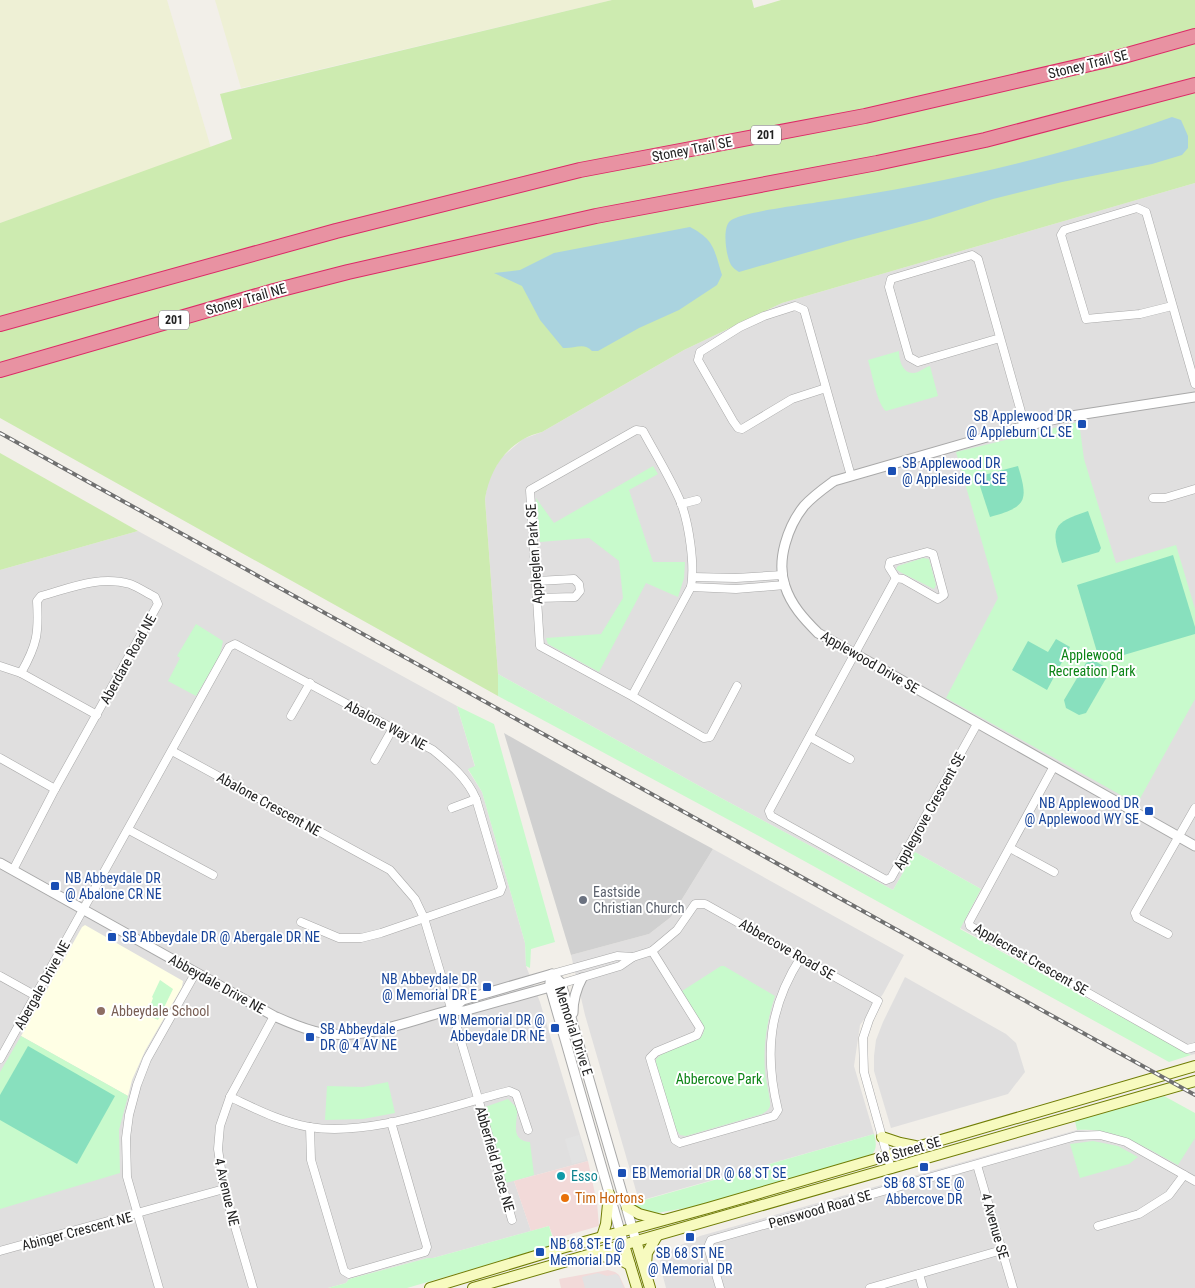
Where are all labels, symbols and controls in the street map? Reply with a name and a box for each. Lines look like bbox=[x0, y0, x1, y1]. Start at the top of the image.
street label: Stoney Trail SE bbox=[1046, 46, 1130, 82]
road number: 201 bbox=[751, 126, 781, 144]
street label: Stoney Trail SE bbox=[650, 133, 734, 165]
street label: Stoney Trail NE bbox=[204, 280, 288, 318]
road number: 201 bbox=[159, 310, 189, 330]
place label: SB Applewood DR @ Appleburn CL SE bbox=[966, 408, 1073, 440]
marker: SB Applewood DR @ Appleburn CL SE bbox=[1076, 418, 1088, 430]
place label: SB Applewood DR @ Appleside CL SE bbox=[902, 455, 1006, 487]
marker: SB Applewood DR @ Appleside CL SE bbox=[886, 465, 898, 477]
street label: Appleglen Park SE bbox=[523, 503, 545, 605]
street label: Aberdare Road NE bbox=[97, 611, 159, 707]
street label: Applewood Drive SE bbox=[818, 627, 922, 697]
park label: Applewood Recreation Park bbox=[1048, 647, 1136, 679]
street label: Abalone Way NE bbox=[342, 697, 430, 753]
street label: Applegrove Crescent SE bbox=[890, 749, 968, 872]
street label: Abalone Crescent NE bbox=[214, 769, 324, 839]
place label: NB Applewood DR @ Applewood WY SE bbox=[1025, 795, 1140, 827]
marker: NB Applewood DR @ Applewood WY SE bbox=[1143, 805, 1155, 817]
place label: NB Abbeydale DR @ Abalone CR NE bbox=[65, 870, 162, 902]
marker: NB Abbeydale DR @ Abalone CR NE bbox=[49, 880, 61, 892]
place label: Eastside Christian Church bbox=[593, 884, 684, 916]
marker: Eastside Christian Church bbox=[577, 894, 589, 906]
street label: Abbercove Road SE bbox=[737, 915, 837, 983]
street label: Applecrest Crescent SE bbox=[971, 920, 1091, 998]
place label: SB Abbeydale DR @ Abergale DR NE bbox=[122, 929, 320, 945]
marker: SB Abbeydale DR @ Abergale DR NE bbox=[106, 931, 118, 943]
street label: Abergale Drive NE bbox=[11, 938, 73, 1032]
street label: Abbeydale Drive NE bbox=[166, 951, 268, 1017]
place label: NB Abbeydale DR @ Memorial DR E bbox=[381, 971, 478, 1003]
marker: NB Abbeydale DR @ Memorial DR E bbox=[481, 981, 493, 993]
street label: Memorial Drive E bbox=[552, 984, 596, 1078]
place label: Abbeydale School bbox=[111, 1003, 210, 1019]
marker: Abbeydale School bbox=[95, 1005, 107, 1017]
place label: WB Memorial DR @ Abbeydale DR NE bbox=[439, 1012, 545, 1044]
place label: SB Abbeydale DR @ 4 AV NE bbox=[320, 1021, 397, 1053]
marker: WB Memorial DR @ Abbeydale DR NE bbox=[549, 1022, 561, 1034]
marker: SB Abbeydale DR @ 4 AV NE bbox=[304, 1031, 316, 1043]
park label: Abbercove Park bbox=[676, 1071, 763, 1087]
street label: Abberfield Place NE bbox=[472, 1104, 518, 1214]
street label: 68 Street SE bbox=[873, 1133, 943, 1167]
street label: 4 Avenue NE bbox=[211, 1156, 243, 1228]
marker: SB 68 ST SE @ Abbercove DR bbox=[918, 1161, 930, 1173]
place label: EB Memorial DR @ 68 ST SE bbox=[632, 1165, 787, 1181]
marker: EB Memorial DR @ 68 ST SE bbox=[616, 1167, 628, 1179]
place label: Esso bbox=[571, 1168, 598, 1184]
marker: Esso bbox=[555, 1170, 567, 1182]
place label: SB 68 ST SE @ Abbercove DR bbox=[884, 1175, 965, 1207]
street label: Penswood Road SE bbox=[767, 1187, 873, 1231]
place label: Tim Hortons bbox=[575, 1190, 644, 1206]
street label: 4 Avenue SE bbox=[978, 1191, 1012, 1261]
marker: Tim Hortons bbox=[559, 1192, 571, 1204]
street label: Abinger Crescent NE bbox=[20, 1209, 134, 1253]
marker: SB 68 ST NE @ Memorial DR bbox=[684, 1231, 696, 1243]
place label: NB 68 ST E @ Memorial DR bbox=[550, 1236, 625, 1268]
place label: SB 68 ST NE @ Memorial DR bbox=[648, 1245, 733, 1277]
marker: NB 68 ST E @ Memorial DR bbox=[534, 1246, 546, 1258]

